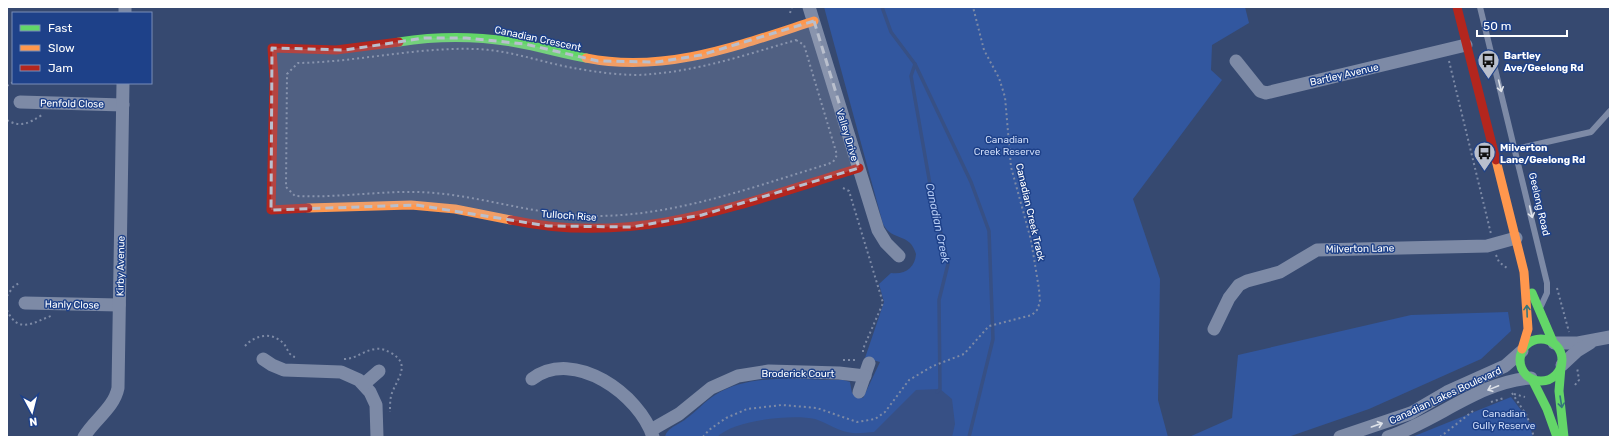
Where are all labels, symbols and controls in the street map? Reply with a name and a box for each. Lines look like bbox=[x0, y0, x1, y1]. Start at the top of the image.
legend bbox=[12, 12, 152, 84]
scale bar bbox=[1477, 12, 1567, 38]
text: 50 m bbox=[1483, 19, 1511, 33]
text: Fast bbox=[48, 21, 72, 35]
street label: Canadian Crescent bbox=[493, 24, 582, 54]
text: Slow bbox=[48, 41, 75, 55]
bus stop icon: Bartley Ave/Geelong Rd bbox=[1476, 48, 1502, 81]
place label: Bartley Ave/Geelong Rd bbox=[1504, 50, 1584, 74]
text: Jam bbox=[48, 61, 73, 75]
street label: Bartley Avenue bbox=[1309, 61, 1380, 89]
one-way arrow bbox=[1497, 79, 1504, 92]
street label: Penfold Close bbox=[40, 97, 104, 111]
street label: Valley Drive bbox=[833, 108, 861, 163]
park label: Canadian Creek Reserve bbox=[974, 134, 1041, 158]
bus stop icon: Milverton Lane/Geelong Rd bbox=[1471, 140, 1497, 173]
place label: Milverton Lane/Geelong Rd bbox=[1500, 142, 1585, 166]
street label: Canadian Creek Track bbox=[1013, 162, 1047, 263]
street label: Geelong Road bbox=[1526, 172, 1552, 237]
water label: Canadian Creek bbox=[923, 182, 952, 265]
one-way arrow bbox=[1527, 205, 1535, 218]
street label: Tulloch Rise bbox=[541, 208, 597, 224]
street label: Kirby Avenue bbox=[114, 235, 128, 296]
street label: Milverton Lane bbox=[1326, 242, 1395, 256]
street label: Hanly Close bbox=[45, 299, 100, 311]
one-way arrow bbox=[1524, 305, 1531, 318]
street label: Canadian Lakes Boulevard bbox=[1388, 365, 1503, 427]
street label: Broderick Court bbox=[761, 368, 835, 380]
one-way arrow bbox=[1488, 384, 1500, 392]
north arrow bbox=[12, 392, 52, 432]
one-way arrow bbox=[1557, 395, 1565, 408]
park label: Canadian Gully Reserve bbox=[1473, 408, 1536, 432]
text: N bbox=[28, 414, 38, 428]
one-way arrow bbox=[1370, 421, 1383, 428]

